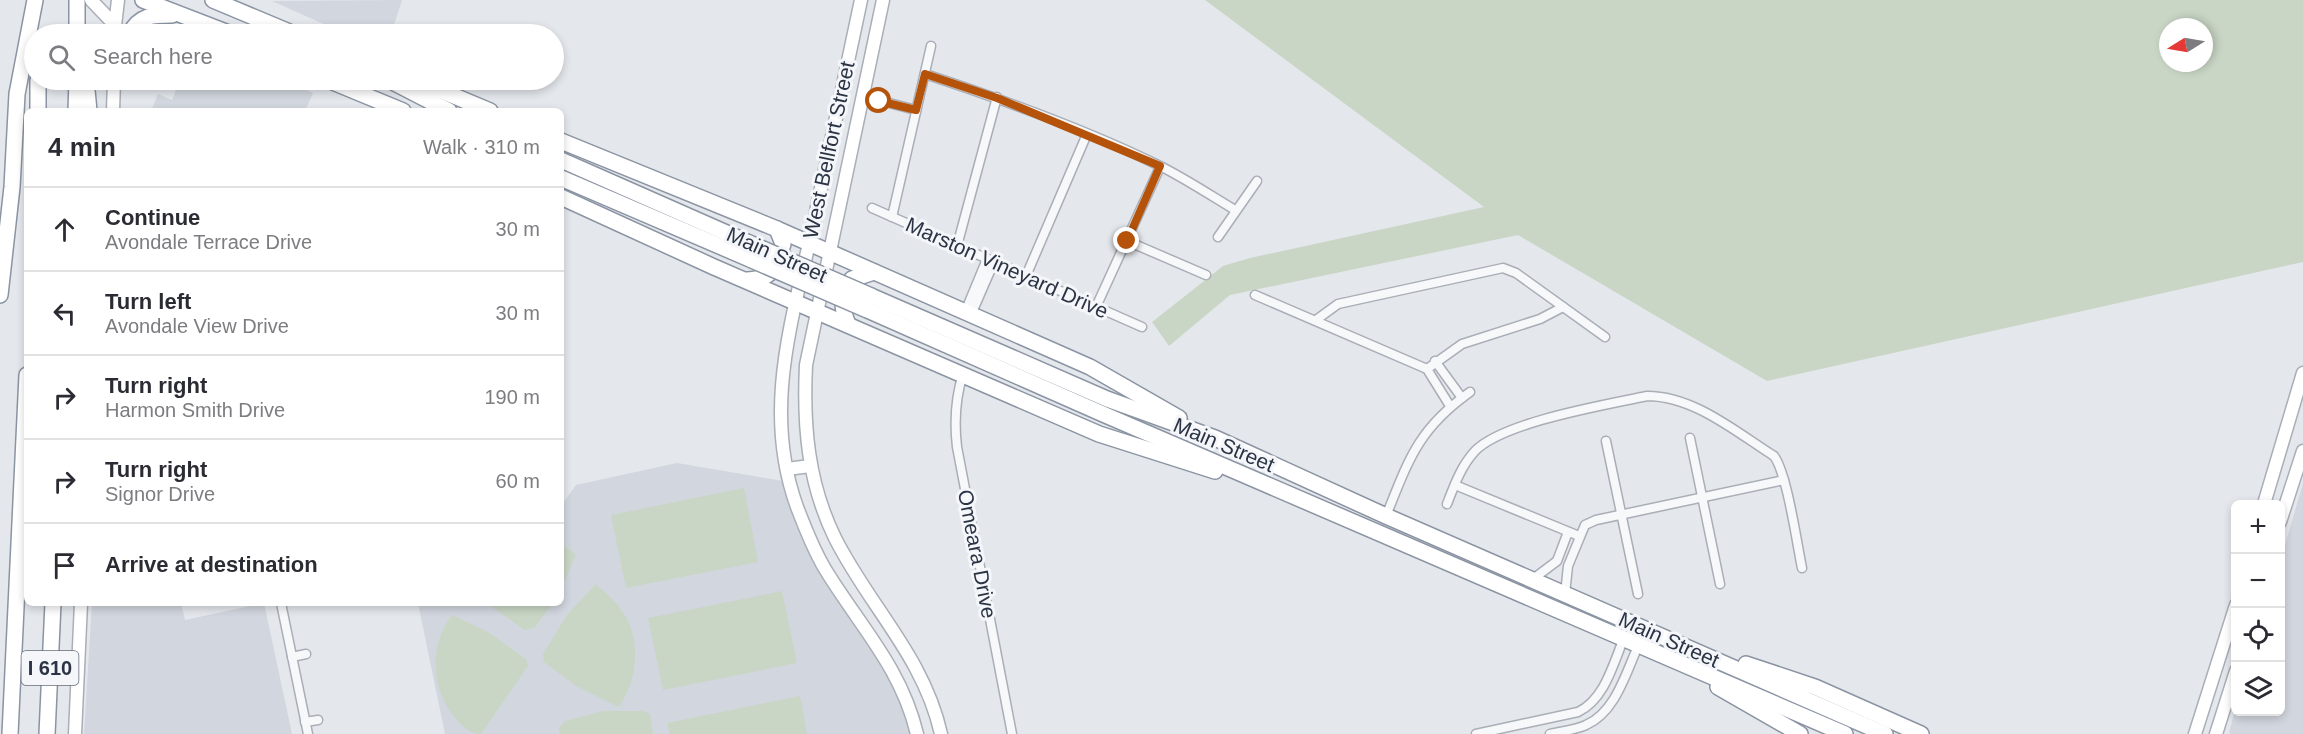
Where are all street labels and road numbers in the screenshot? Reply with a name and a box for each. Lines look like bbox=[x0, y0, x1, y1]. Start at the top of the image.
street label: West Bellfort Street bbox=[798, 59, 859, 241]
street label: Marston Vineyard Drive bbox=[902, 212, 1112, 323]
street label: Main Street bbox=[723, 222, 831, 287]
street label: Main Street bbox=[1170, 413, 1278, 476]
street label: Omeara Drive bbox=[954, 488, 1001, 620]
street label: Main Street bbox=[1615, 607, 1723, 672]
road number: I 610 bbox=[22, 651, 78, 685]

